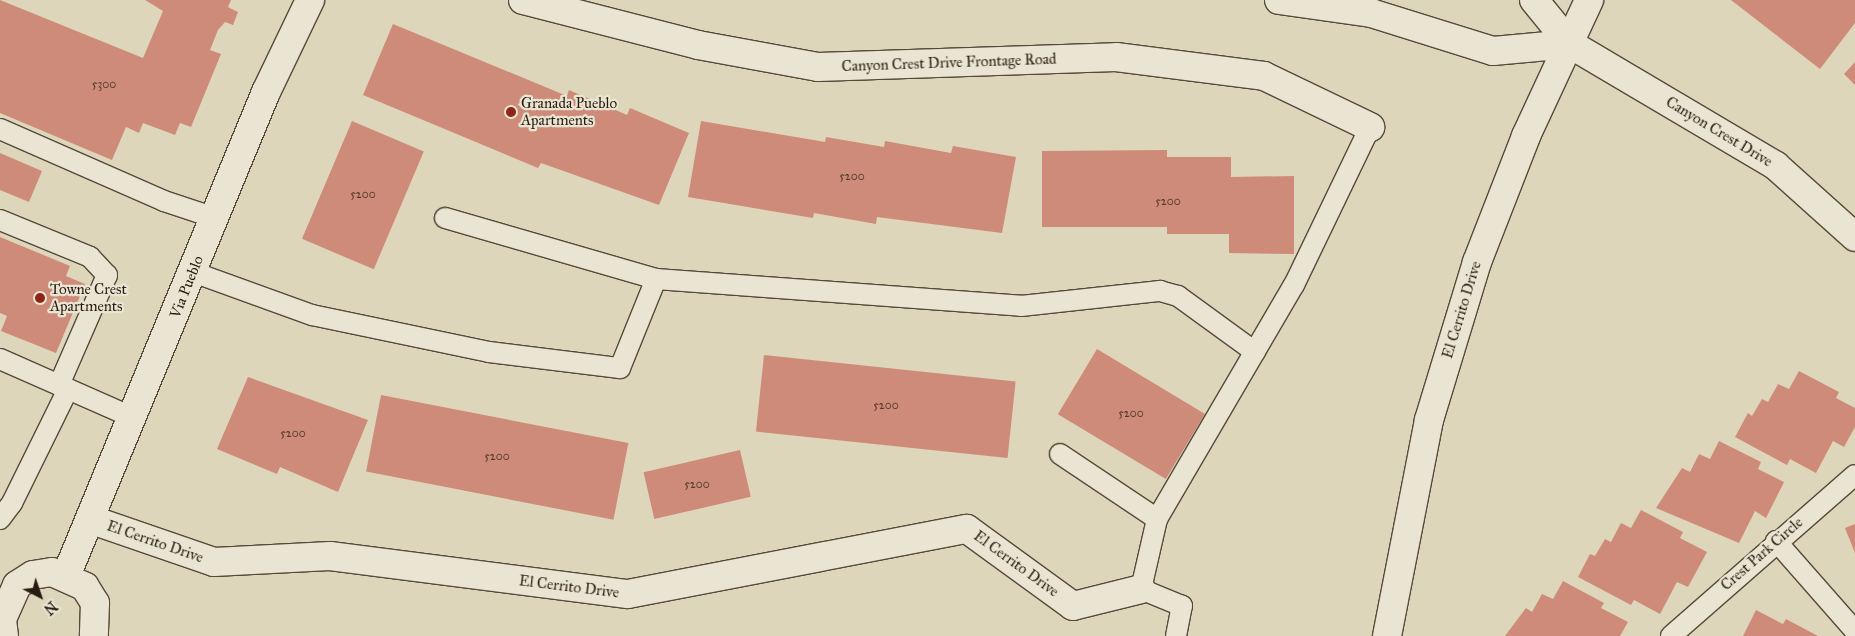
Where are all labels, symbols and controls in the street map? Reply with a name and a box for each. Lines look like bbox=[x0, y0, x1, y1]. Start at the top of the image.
street label: Canyon Crest Drive Frontage Road bbox=[841, 50, 1057, 76]
house number: 5300 bbox=[92, 78, 116, 92]
street label: Canyon Crest Drive bbox=[1662, 93, 1776, 171]
place label: Granada Pueblo Apartments bbox=[521, 94, 617, 129]
marker: Granada Pueblo Apartments bbox=[505, 106, 517, 118]
house number: 5200 bbox=[839, 170, 865, 184]
house number: 5200 bbox=[350, 188, 376, 202]
house number: 5200 bbox=[1155, 195, 1181, 209]
street label: Via Pueblo bbox=[166, 253, 208, 321]
street label: El Cerrito Drive bbox=[1439, 259, 1485, 361]
place label: Towne Crest Apartments bbox=[50, 280, 127, 315]
marker: Towne Crest Apartments bbox=[34, 292, 46, 304]
house number: 5200 bbox=[873, 399, 899, 413]
house number: 5200 bbox=[1118, 407, 1144, 421]
house number: 5200 bbox=[280, 427, 306, 441]
house number: 5200 bbox=[484, 450, 510, 464]
house number: 5200 bbox=[684, 478, 710, 492]
street label: Crest Park Circle bbox=[1717, 513, 1807, 595]
street label: El Cerrito Drive bbox=[104, 517, 206, 567]
street label: El Cerrito Drive bbox=[970, 527, 1062, 601]
north arrow bbox=[15, 571, 65, 621]
street label: El Cerrito Drive bbox=[518, 572, 620, 602]
text: N bbox=[40, 597, 60, 618]

